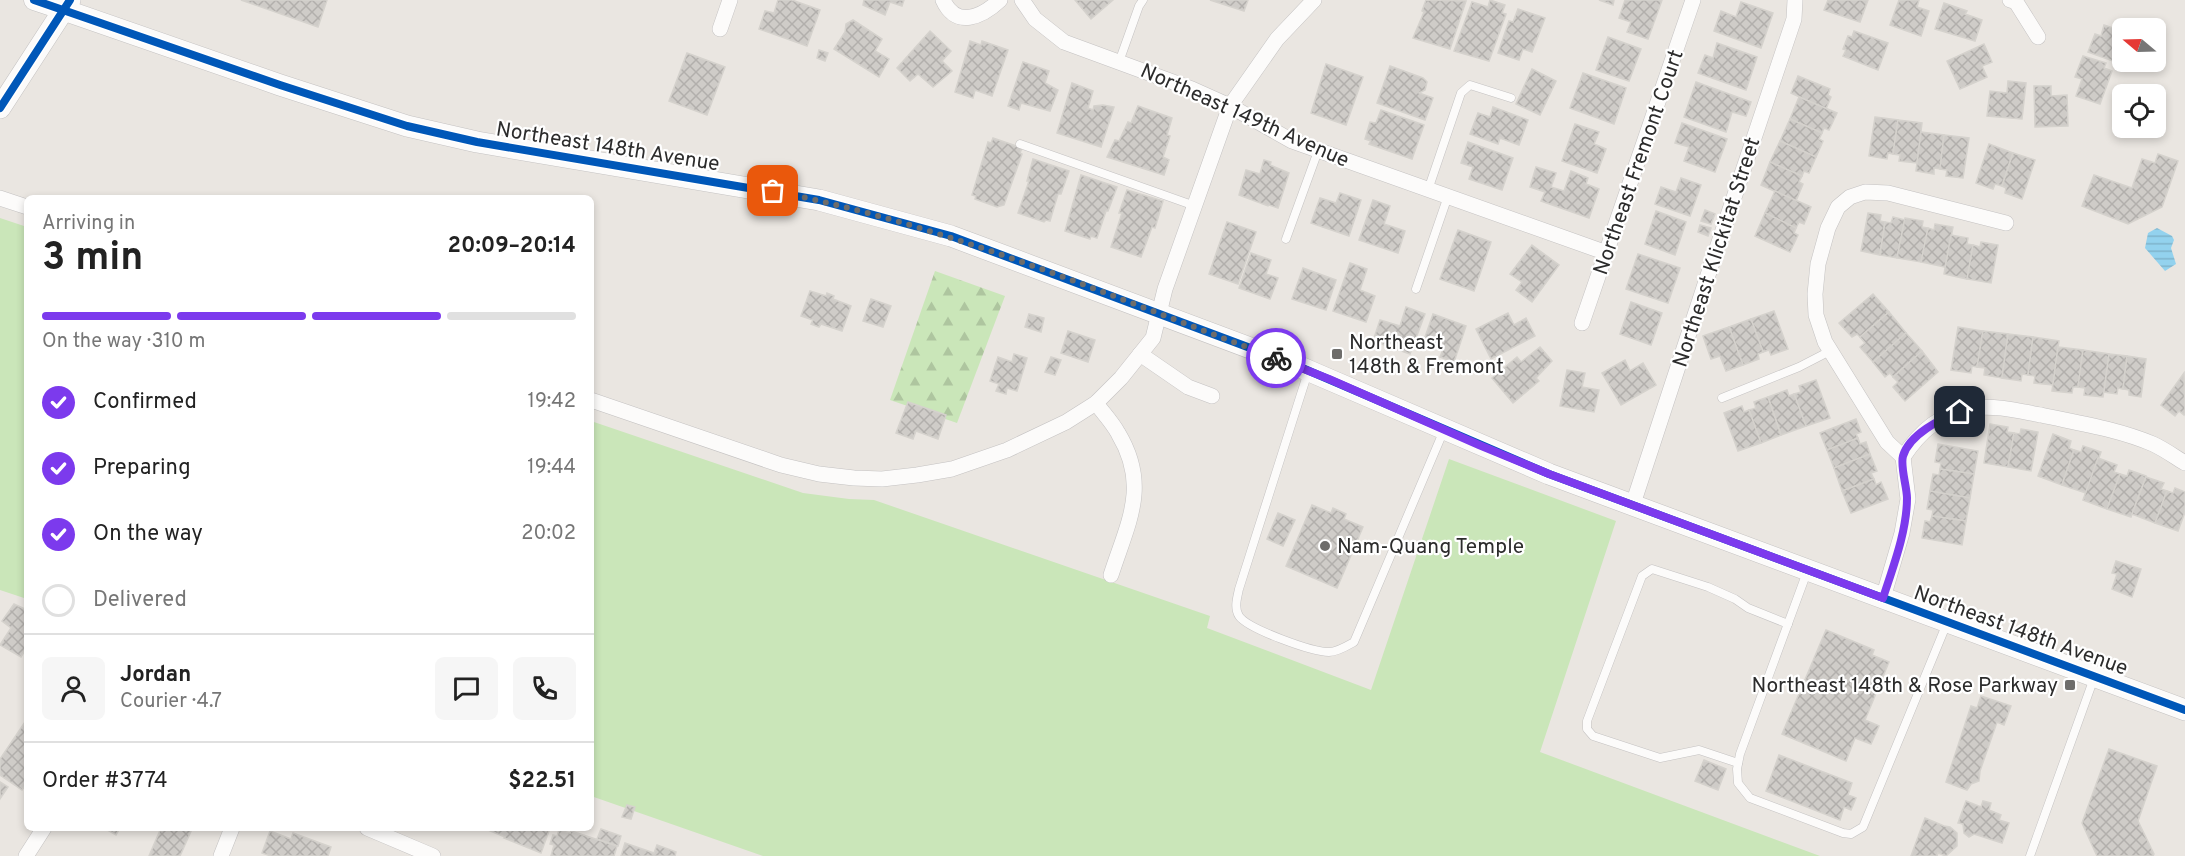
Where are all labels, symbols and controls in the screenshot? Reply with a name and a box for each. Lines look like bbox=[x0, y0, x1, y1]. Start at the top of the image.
north arrow bbox=[2112, 18, 2166, 72]
map controls bbox=[2112, 18, 2166, 138]
street label: Northeast Fremont Court bbox=[1588, 46, 1691, 279]
street label: Northeast 149th Avenue bbox=[1136, 58, 1353, 175]
button: locate bbox=[2112, 84, 2166, 138]
street label: Northeast 148th Avenue bbox=[494, 116, 721, 178]
street label: Northeast Klickitat Street bbox=[1667, 134, 1767, 371]
pin bbox=[747, 165, 798, 216]
icon: bag bbox=[756, 174, 789, 207]
text: Arriving in bbox=[42, 211, 135, 237]
text: 20:09–20:14 bbox=[448, 233, 576, 260]
text: 3 min bbox=[42, 235, 143, 284]
courier bbox=[1246, 328, 1306, 388]
text: On the way · 310 m bbox=[42, 329, 205, 355]
place label: Northeast 148th & Fremont bbox=[1349, 330, 1504, 381]
icon: bike bbox=[1260, 342, 1293, 375]
marker: Northeast 148th & Fremont bbox=[1330, 347, 1344, 361]
icon: check bbox=[42, 386, 75, 419]
pin bbox=[1934, 386, 1985, 437]
text: Confirmed bbox=[93, 389, 197, 416]
text: 19:42 bbox=[527, 389, 576, 415]
icon: home bbox=[1943, 395, 1976, 428]
icon: check bbox=[42, 452, 75, 485]
text: Preparing bbox=[93, 455, 191, 482]
text: 19:44 bbox=[527, 455, 576, 481]
icon: check bbox=[42, 518, 75, 551]
text: On the way bbox=[93, 521, 203, 548]
text: 20:02 bbox=[521, 521, 576, 547]
place label: Nam-Quang Temple bbox=[1337, 534, 1524, 561]
marker: Nam-Quang Temple bbox=[1318, 539, 1332, 553]
street label: Northeast 148th Avenue bbox=[1910, 580, 2131, 683]
text: Delivered bbox=[93, 587, 187, 614]
button: person bbox=[42, 657, 105, 720]
button: chat bbox=[435, 657, 498, 720]
button: phone bbox=[513, 657, 576, 720]
text: Jordan bbox=[120, 662, 191, 689]
place label: Northeast 148th & Rose Parkway bbox=[1751, 673, 2058, 700]
marker: Northeast 148th & Rose Parkway bbox=[2063, 678, 2077, 692]
text: Courier · 4.7 bbox=[120, 689, 222, 715]
text: Order #3774 bbox=[42, 768, 168, 795]
text: $22.51 bbox=[508, 768, 576, 795]

